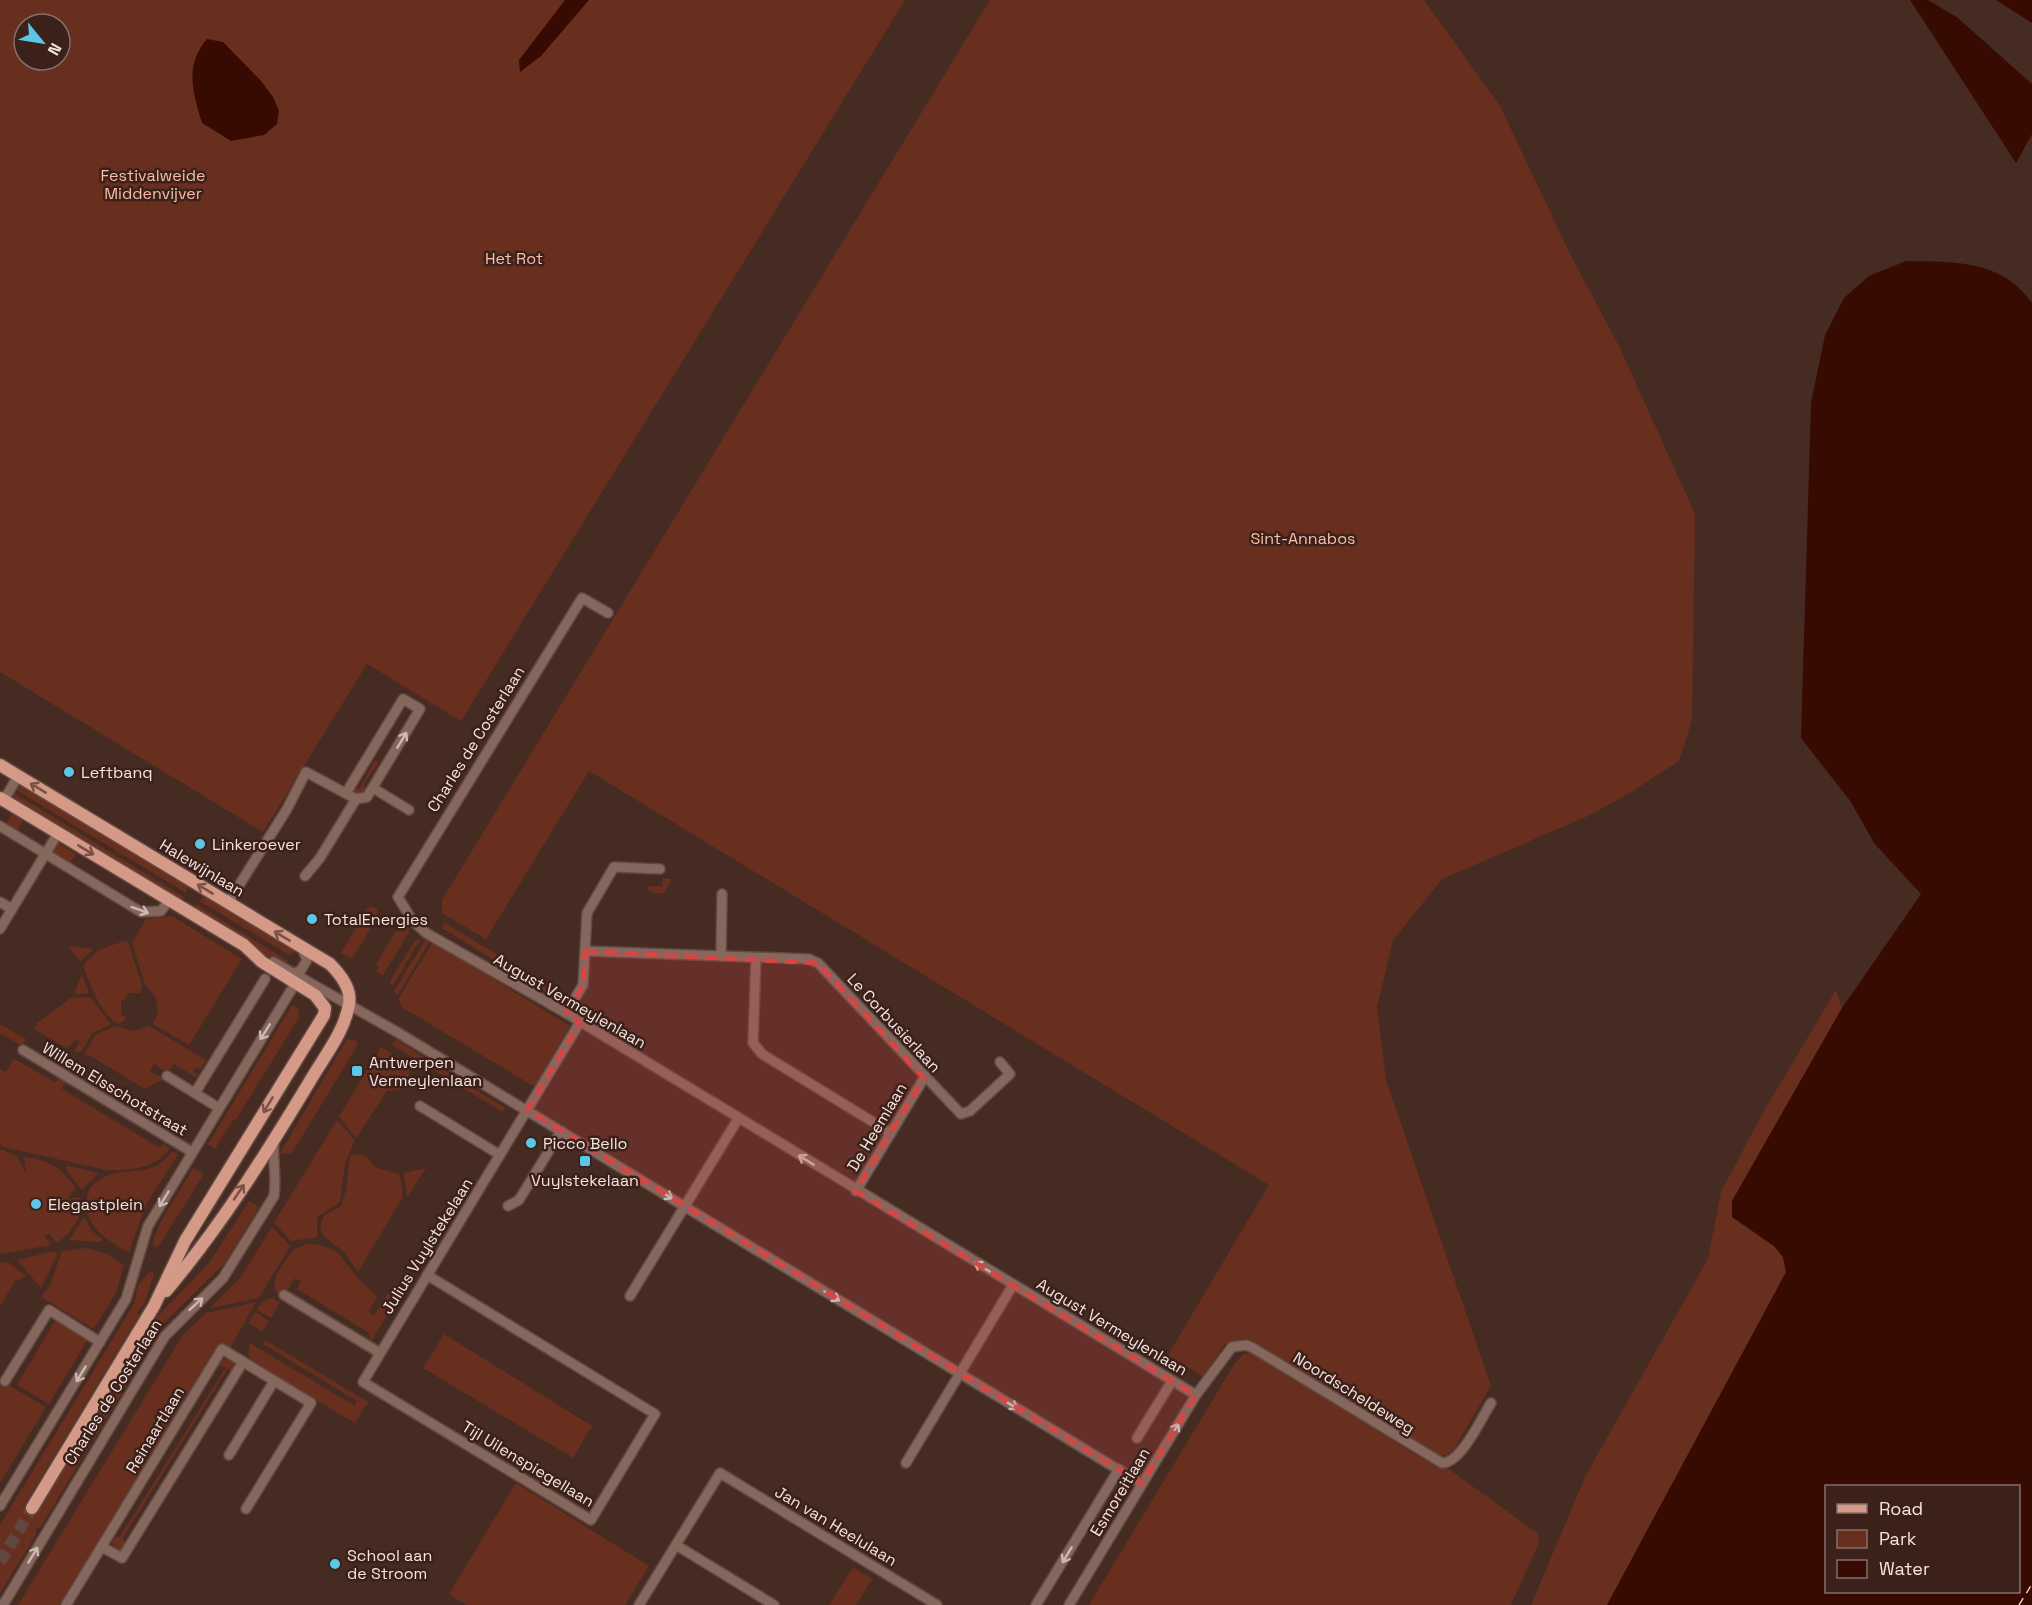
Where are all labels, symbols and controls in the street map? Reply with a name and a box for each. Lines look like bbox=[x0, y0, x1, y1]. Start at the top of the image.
north arrow bbox=[12, 12, 72, 72]
text: N bbox=[43, 39, 66, 59]
park label: Festivalweide Middenvijver bbox=[101, 165, 205, 204]
park label: Het Rot bbox=[485, 248, 543, 269]
park label: Sint-Annabos bbox=[1250, 528, 1356, 549]
street label: Charles de Costerlaan bbox=[423, 662, 529, 816]
one-way arrow bbox=[396, 732, 408, 749]
place label: Leftbanq bbox=[81, 762, 153, 783]
marker: Leftbanq bbox=[62, 765, 76, 779]
one-way arrow bbox=[30, 782, 47, 794]
street label: Halewijnlaan bbox=[156, 834, 248, 902]
place label: Linkeroever bbox=[212, 834, 301, 855]
marker: Linkeroever bbox=[193, 837, 207, 851]
one-way arrow bbox=[77, 844, 94, 856]
one-way arrow bbox=[197, 883, 214, 895]
one-way arrow bbox=[130, 905, 148, 916]
place label: TotalEnergies bbox=[324, 909, 428, 930]
marker: TotalEnergies bbox=[305, 912, 319, 926]
one-way arrow bbox=[274, 930, 291, 942]
street label: August Vermeylenlaan bbox=[490, 949, 650, 1053]
street label: Le Corbusierlaan bbox=[842, 969, 946, 1077]
one-way arrow bbox=[259, 1023, 271, 1040]
street label: Willem Elsschotstraat bbox=[39, 1037, 191, 1141]
place label: Antwerpen Vermeylenlaan bbox=[369, 1052, 482, 1091]
marker: Antwerpen Vermeylenlaan bbox=[350, 1064, 364, 1078]
street label: De Heemlaan bbox=[842, 1079, 912, 1175]
one-way arrow bbox=[262, 1096, 274, 1113]
place label: Picco Bello bbox=[543, 1133, 627, 1154]
marker: Picco Bello bbox=[524, 1136, 538, 1150]
marker: Vuylstekelaan bbox=[578, 1154, 592, 1168]
one-way arrow bbox=[798, 1154, 815, 1166]
place label: Vuylstekelaan bbox=[531, 1170, 639, 1191]
street label: Julius Vuylstekelaan bbox=[377, 1174, 477, 1318]
one-way arrow bbox=[233, 1184, 246, 1201]
one-way arrow bbox=[656, 1189, 673, 1201]
one-way arrow bbox=[158, 1190, 170, 1207]
place label: Elegastplein bbox=[48, 1194, 143, 1215]
marker: Elegastplein bbox=[29, 1197, 43, 1211]
one-way arrow bbox=[974, 1260, 991, 1272]
street label: August Vermeylenlaan bbox=[1033, 1274, 1191, 1380]
one-way arrow bbox=[823, 1290, 840, 1302]
one-way arrow bbox=[188, 1297, 203, 1311]
street label: Charles de Costerlaan bbox=[60, 1315, 166, 1469]
street label: Noordscheldeweg bbox=[1289, 1347, 1419, 1439]
one-way arrow bbox=[74, 1365, 86, 1382]
street label: Reinaartlaan bbox=[121, 1383, 189, 1477]
one-way arrow bbox=[1001, 1398, 1018, 1410]
street label: Tijl Uilenspiegellaan bbox=[458, 1416, 598, 1512]
one-way arrow bbox=[1168, 1423, 1180, 1440]
street label: Esmoreitlaan bbox=[1085, 1444, 1155, 1540]
street label: Jan van Heelulaan bbox=[771, 1481, 901, 1571]
legend bbox=[1825, 1485, 2020, 1593]
text: Road bbox=[1879, 1497, 1923, 1520]
text: Park bbox=[1879, 1527, 1917, 1550]
place label: School aan de Stroom bbox=[347, 1545, 432, 1584]
one-way arrow bbox=[1060, 1546, 1072, 1563]
one-way arrow bbox=[28, 1547, 40, 1564]
marker: School aan de Stroom bbox=[328, 1557, 342, 1571]
text: Water bbox=[1879, 1557, 1930, 1580]

